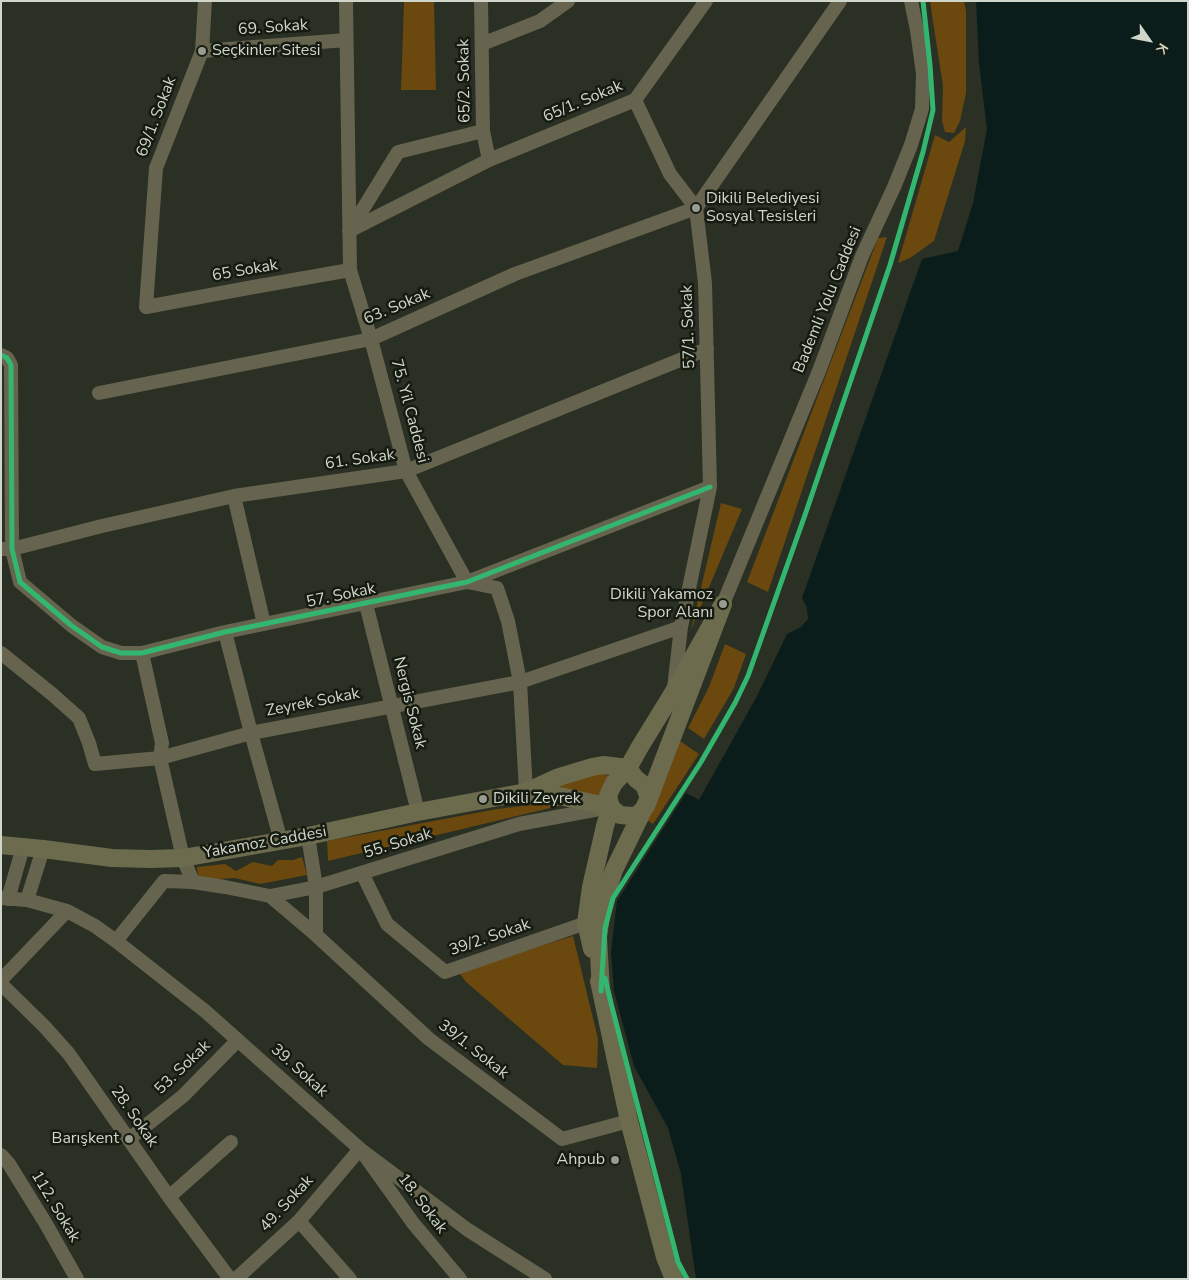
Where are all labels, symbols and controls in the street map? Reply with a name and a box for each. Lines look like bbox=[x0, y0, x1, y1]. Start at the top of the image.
north arrow bbox=[1124, 15, 1174, 65]
street label: 69. Sokak bbox=[237, 16, 309, 40]
street label: 65/2. Sokak bbox=[455, 39, 475, 123]
text: K bbox=[1152, 39, 1173, 58]
place label: Seçkinler Sitesi bbox=[212, 41, 321, 61]
marker: Seçkinler Sitesi bbox=[196, 45, 208, 57]
street label: 69/1. Sokak bbox=[133, 74, 181, 160]
street label: 65/1. Sokak bbox=[540, 77, 626, 127]
place label: Dikili Belediyesi Sosyal Tesisleri bbox=[706, 189, 819, 227]
marker: Dikili Belediyesi Sosyal Tesisleri bbox=[690, 202, 702, 214]
street label: Bademli Yolu Caddesi bbox=[790, 224, 866, 376]
street label: 65 Sokak bbox=[211, 256, 279, 286]
street label: 63. Sokak bbox=[361, 284, 433, 330]
street label: 57/1. Sokak bbox=[678, 285, 700, 369]
street label: 75. Yil Caddesi bbox=[386, 357, 432, 465]
street label: 61. Sokak bbox=[324, 446, 396, 474]
street label: 57. Sokak bbox=[305, 579, 377, 613]
place label: Dikili Yakamoz Spor Alanı bbox=[610, 585, 713, 623]
marker: Dikili Yakamoz Spor Alanı bbox=[717, 598, 729, 610]
street label: Nergis Sokak bbox=[388, 655, 430, 751]
street label: Zeyrek Sokak bbox=[264, 684, 362, 722]
place label: Dikili Zeyrek bbox=[493, 789, 581, 809]
marker: Dikili Zeyrek bbox=[477, 793, 489, 805]
street label: Yakamoz Caddesi bbox=[202, 823, 328, 863]
street label: 55. Sokak bbox=[362, 825, 434, 863]
street label: 39/2. Sokak bbox=[447, 915, 533, 961]
street label: 39/1. Sokak bbox=[434, 1017, 512, 1083]
street label: 53. Sokak bbox=[151, 1037, 215, 1099]
street label: 39. Sokak bbox=[267, 1040, 331, 1102]
street label: 28. Sokak bbox=[106, 1083, 162, 1151]
place label: Barışkent bbox=[52, 1129, 119, 1149]
marker: Barışkent bbox=[123, 1133, 135, 1145]
place label: Ahpub bbox=[557, 1150, 605, 1170]
marker: Ahpub bbox=[609, 1154, 621, 1166]
street label: 112. Sokak bbox=[26, 1168, 84, 1246]
street label: 18. Sokak bbox=[393, 1170, 451, 1238]
street label: 49. Sokak bbox=[256, 1172, 318, 1236]

